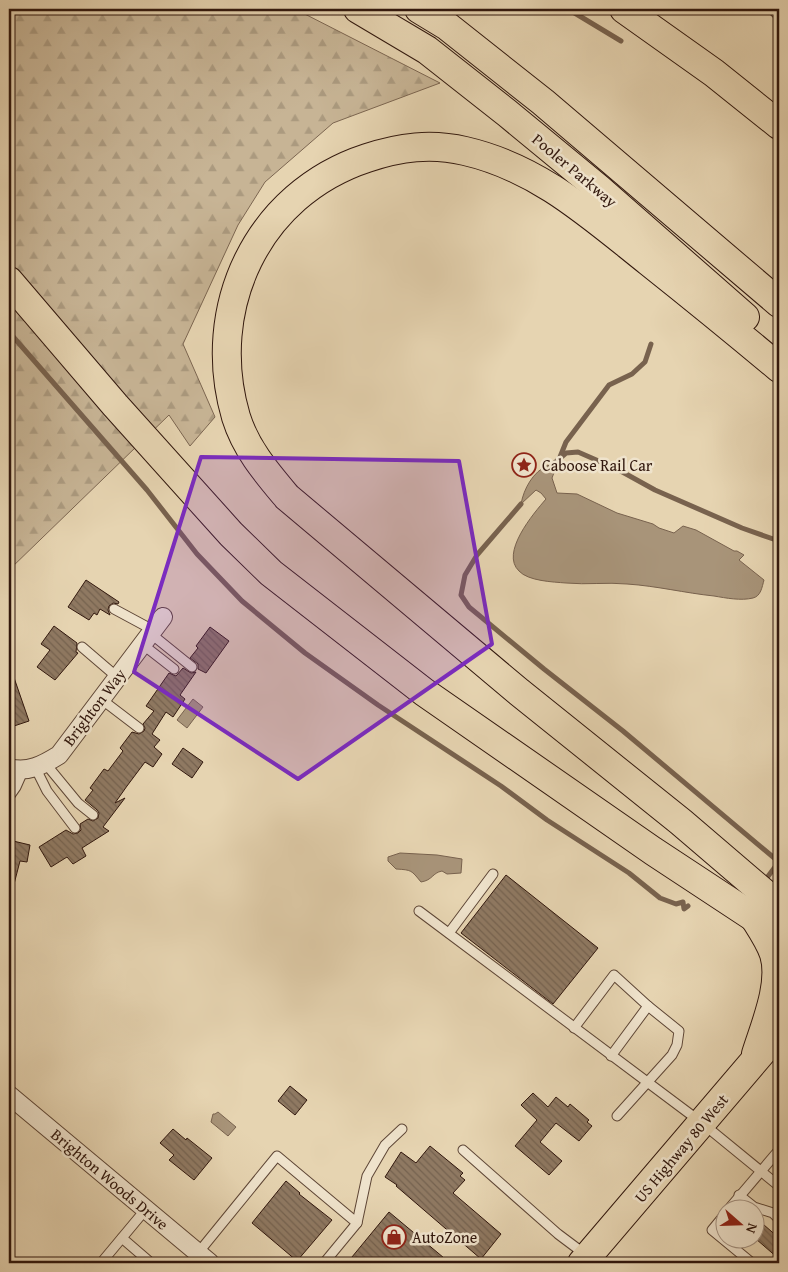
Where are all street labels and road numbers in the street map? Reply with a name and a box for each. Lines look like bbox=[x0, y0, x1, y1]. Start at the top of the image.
street label: Pooler Parkway bbox=[527, 127, 623, 213]
street label: Brighton Way bbox=[57, 663, 131, 751]
street label: US Highway 80 West bbox=[628, 1088, 734, 1208]
street label: Brighton Woods Drive bbox=[46, 1123, 174, 1235]

